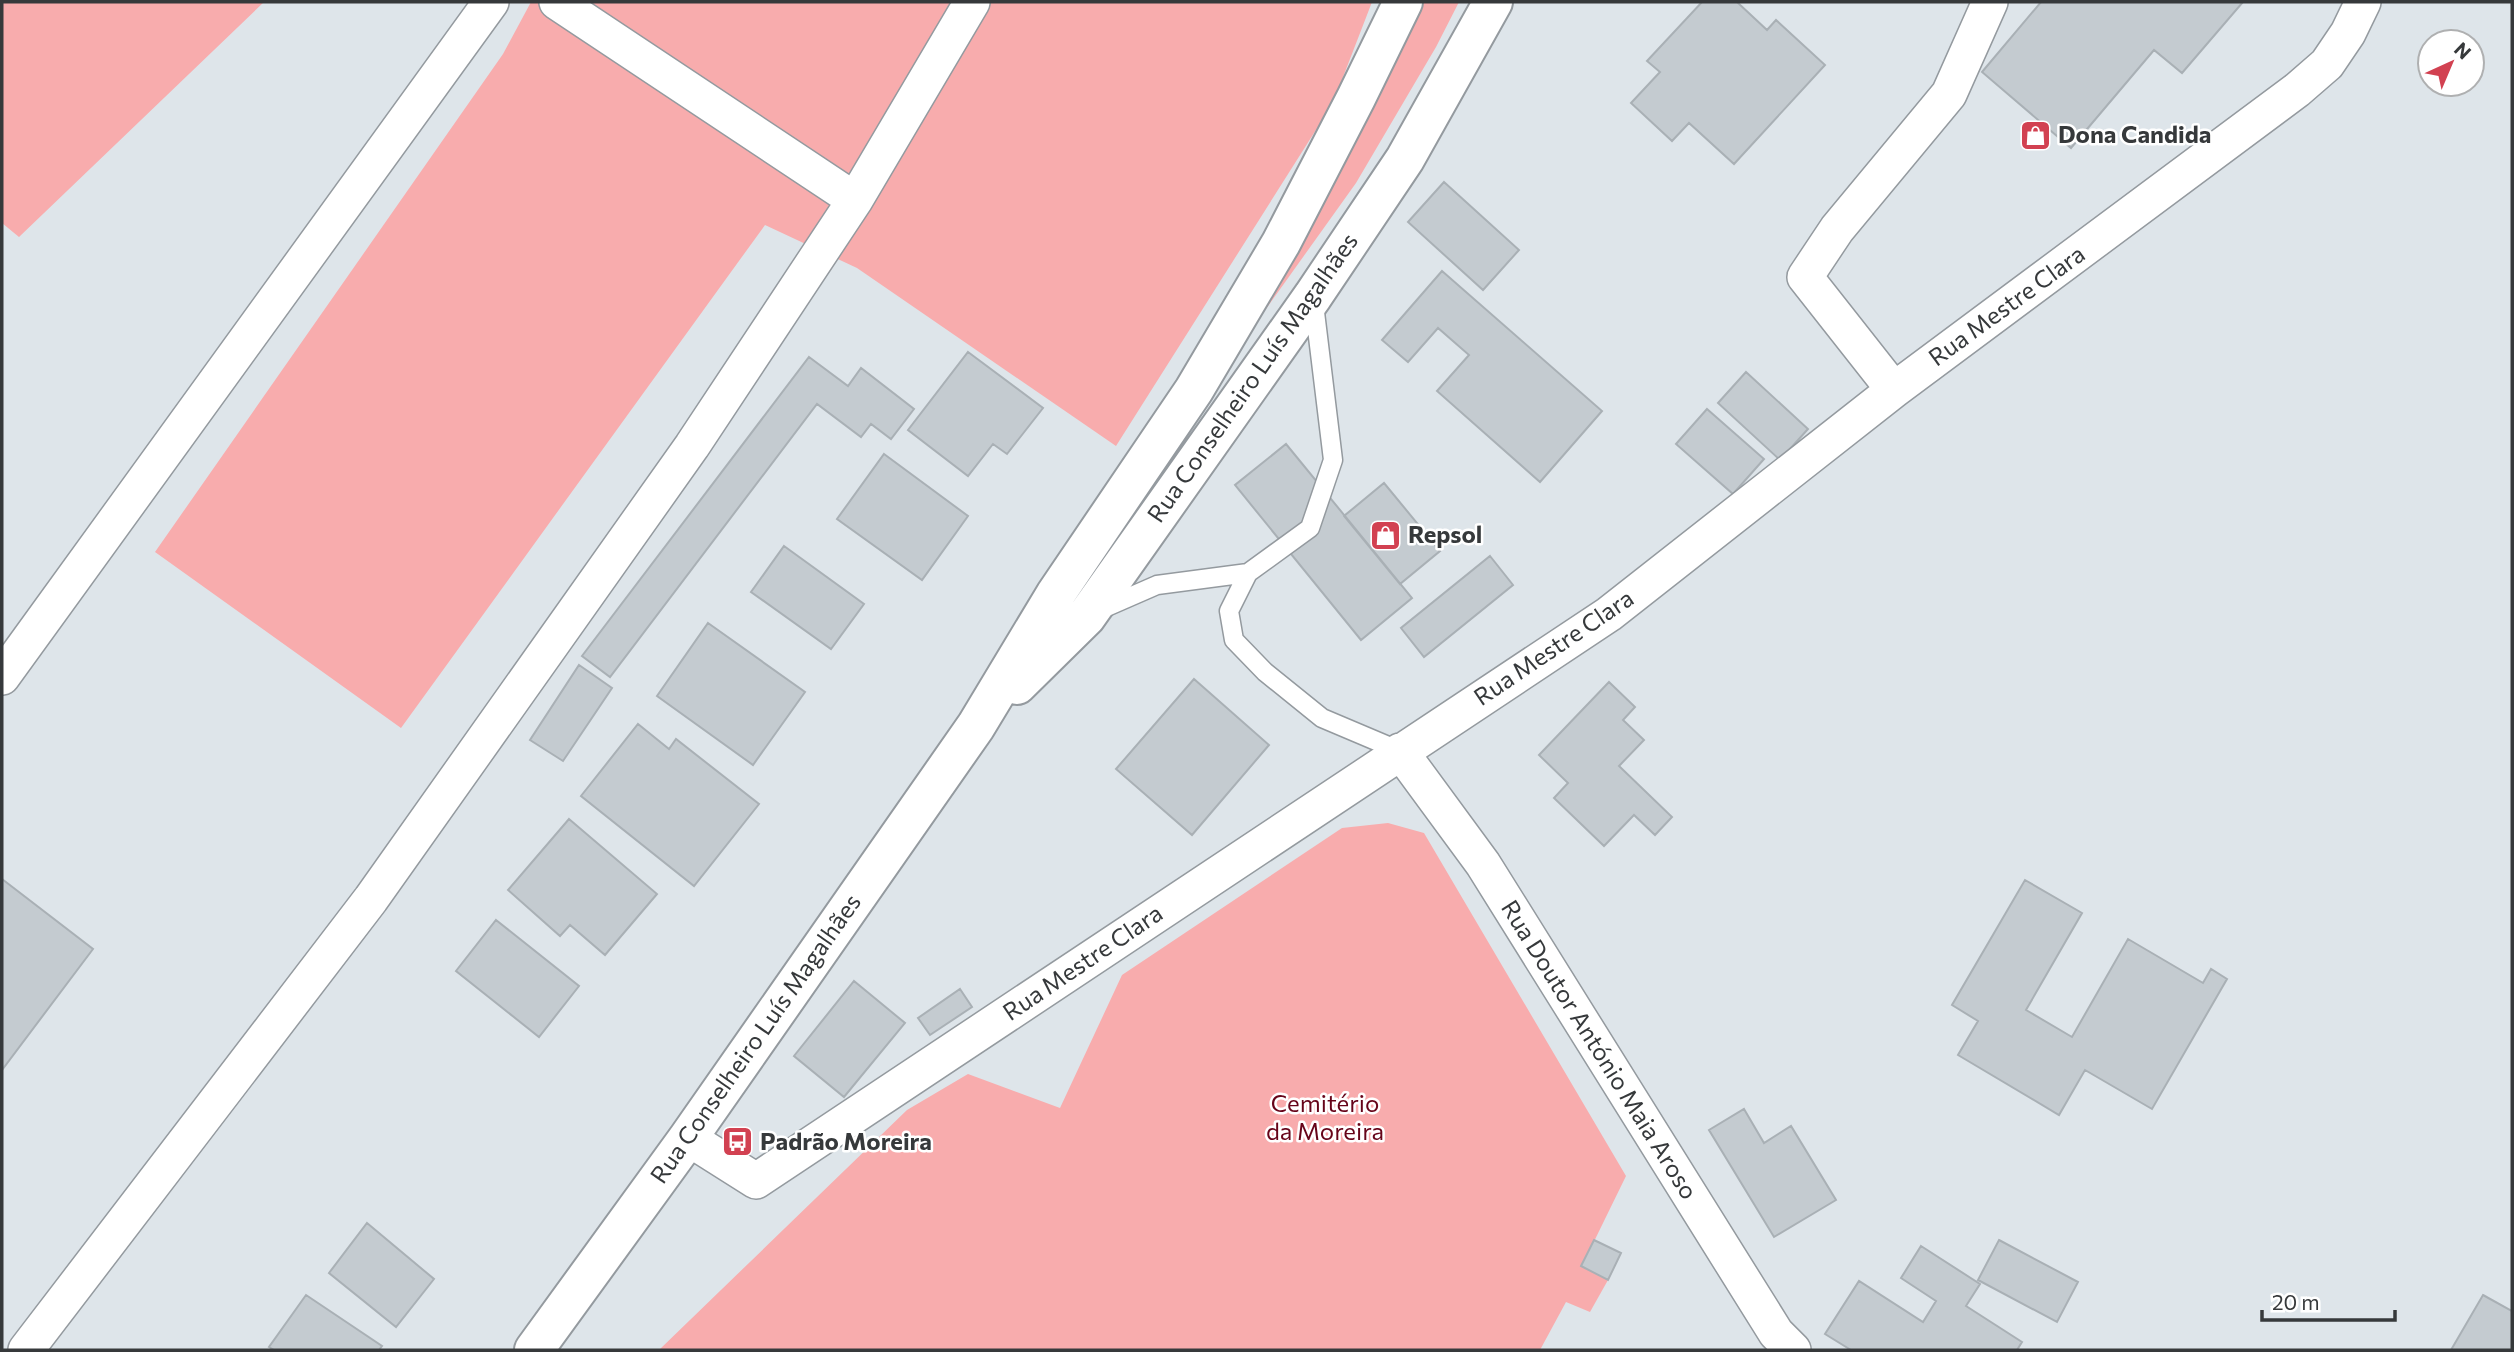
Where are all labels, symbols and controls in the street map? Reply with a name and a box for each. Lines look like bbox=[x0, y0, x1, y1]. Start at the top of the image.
north arrow bbox=[2416, 28, 2486, 98]
text: N bbox=[2450, 37, 2476, 64]
shop icon: Dona Candida bbox=[2018, 118, 2052, 152]
place label: Dona Candida bbox=[2058, 119, 2211, 148]
street label: Rua Conselheiro Luís Magalhães bbox=[1140, 227, 1363, 527]
street label: Rua Mestre Clara bbox=[1922, 238, 2090, 371]
shop icon: Repsol bbox=[1368, 518, 1402, 552]
place label: Repsol bbox=[1408, 519, 1482, 548]
street label: Rua Mestre Clara bbox=[1468, 583, 1638, 711]
street label: Rua Conselheiro Luís Magalhães bbox=[643, 888, 866, 1188]
street label: Rua Doutor António Maia Aroso bbox=[1496, 894, 1705, 1204]
street label: Rua Mestre Clara bbox=[997, 898, 1167, 1026]
park label: Cemitério da Moreira bbox=[1266, 1088, 1384, 1145]
bus stop icon: Padrão Moreira bbox=[720, 1125, 754, 1159]
place label: Padrão Moreira bbox=[760, 1126, 932, 1155]
scale bar bbox=[2262, 1278, 2395, 1322]
text: 20 m bbox=[2272, 1289, 2320, 1314]

